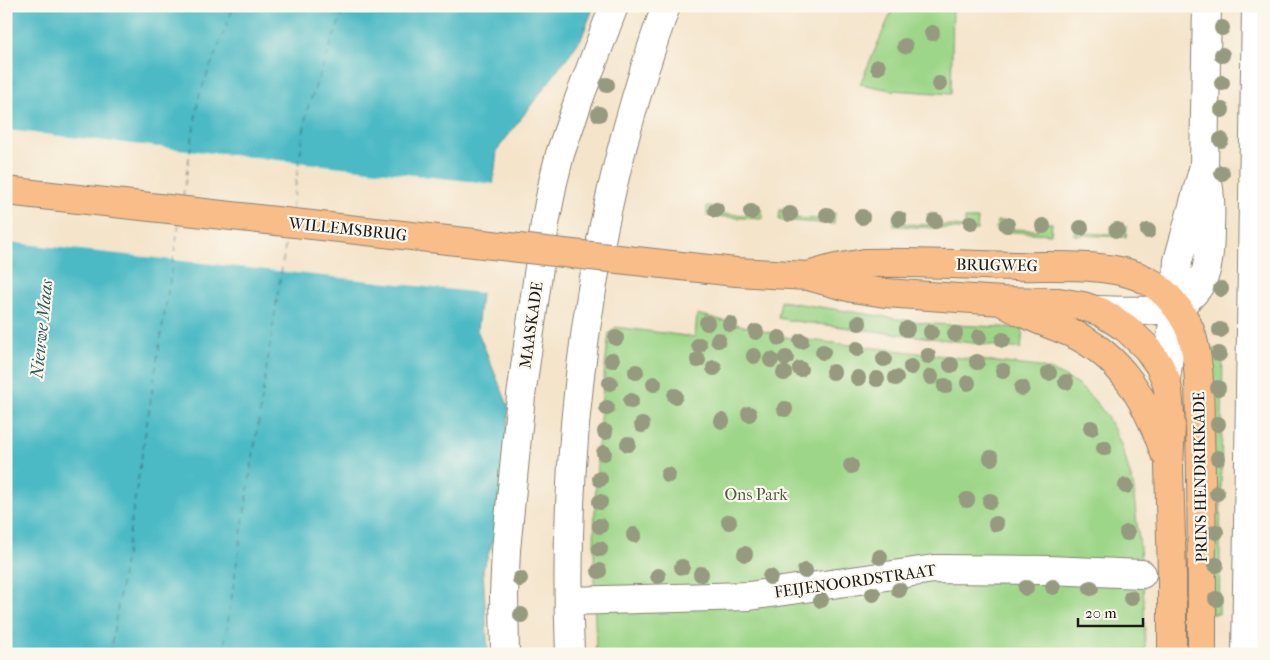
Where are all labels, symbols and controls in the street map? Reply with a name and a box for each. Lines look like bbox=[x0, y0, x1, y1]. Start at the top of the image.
street label: WILLEMSBRUG bbox=[287, 213, 408, 245]
street label: BRUGWEG bbox=[956, 255, 1038, 275]
water label: Nieuwe Maas bbox=[26, 278, 58, 381]
street label: MAASKADE bbox=[516, 280, 547, 370]
street label: PRINS HENDRIKKADE bbox=[1189, 391, 1211, 563]
park label: Ons Park bbox=[724, 485, 788, 504]
street label: FEIJENOORDSTRAAT bbox=[773, 560, 937, 602]
scale bar bbox=[1078, 595, 1142, 627]
text: 20 m bbox=[1085, 604, 1117, 622]

